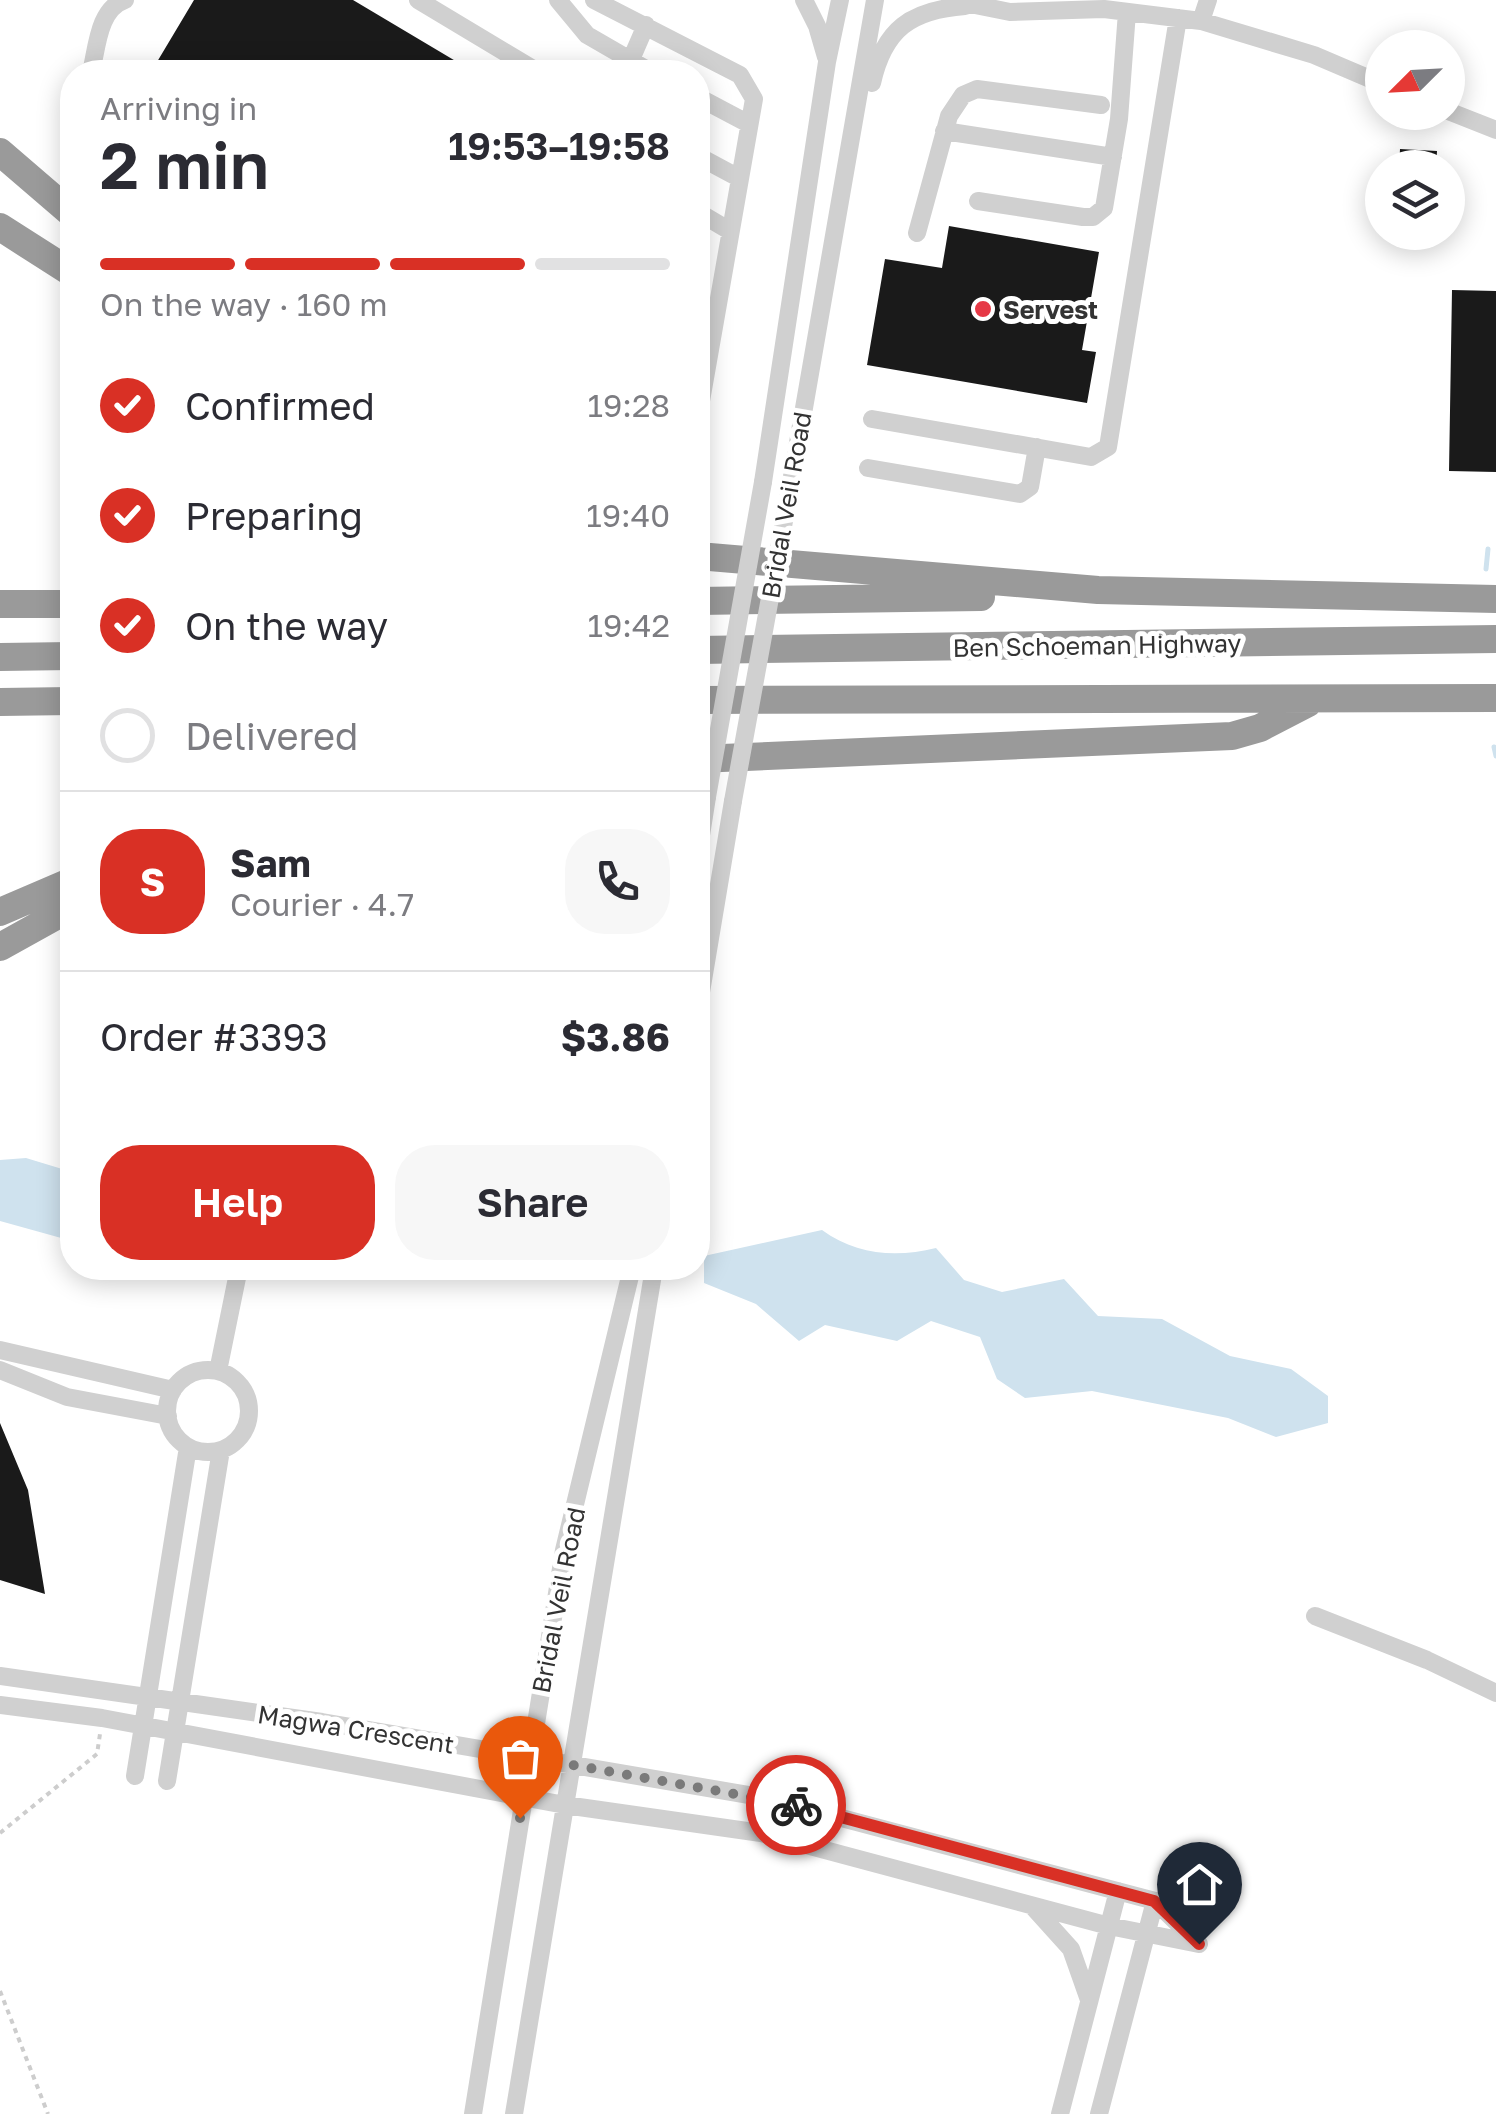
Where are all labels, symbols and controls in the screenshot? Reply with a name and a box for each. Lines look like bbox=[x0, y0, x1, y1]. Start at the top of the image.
north arrow bbox=[1365, 30, 1465, 130]
map controls bbox=[1365, 30, 1465, 250]
text: Arriving in bbox=[100, 89, 257, 127]
text: 19:53–19:58 bbox=[448, 123, 670, 168]
text: 2 min bbox=[100, 125, 269, 203]
button: layers bbox=[1365, 150, 1465, 250]
text: On the way · 160 m bbox=[100, 285, 388, 323]
place label: Servest bbox=[1003, 294, 1098, 325]
marker: Servest bbox=[972, 298, 994, 320]
icon: check bbox=[100, 378, 155, 433]
text: Confirmed bbox=[185, 383, 375, 428]
text: 19:28 bbox=[587, 386, 670, 424]
street label: Bridal Veil Road bbox=[754, 409, 818, 601]
icon: check bbox=[100, 488, 155, 543]
text: Preparing bbox=[185, 493, 363, 538]
text: 19:40 bbox=[586, 496, 670, 534]
icon: check bbox=[100, 598, 155, 653]
text: On the way bbox=[185, 603, 388, 648]
text: 19:42 bbox=[587, 606, 670, 644]
street label: Ben Schoeman Highway bbox=[952, 627, 1242, 663]
text: Delivered bbox=[185, 713, 358, 758]
button: phone bbox=[565, 829, 670, 934]
text: Sam bbox=[230, 840, 311, 885]
text: S bbox=[140, 859, 165, 904]
text: Courier · 4.7 bbox=[230, 885, 414, 923]
text: Order #3393 bbox=[100, 1014, 328, 1059]
text: $3.86 bbox=[561, 1014, 670, 1059]
button: Help bbox=[100, 1145, 375, 1260]
button: Share bbox=[395, 1145, 670, 1260]
street label: Bridal Veil Road bbox=[525, 1504, 591, 1696]
street label: Magwa Crescent bbox=[255, 1698, 457, 1760]
pin bbox=[478, 1716, 563, 1819]
icon: bag bbox=[493, 1731, 548, 1786]
courier bbox=[746, 1755, 846, 1855]
icon: bike bbox=[769, 1778, 824, 1833]
pin bbox=[1157, 1842, 1242, 1945]
icon: home bbox=[1172, 1857, 1227, 1912]

